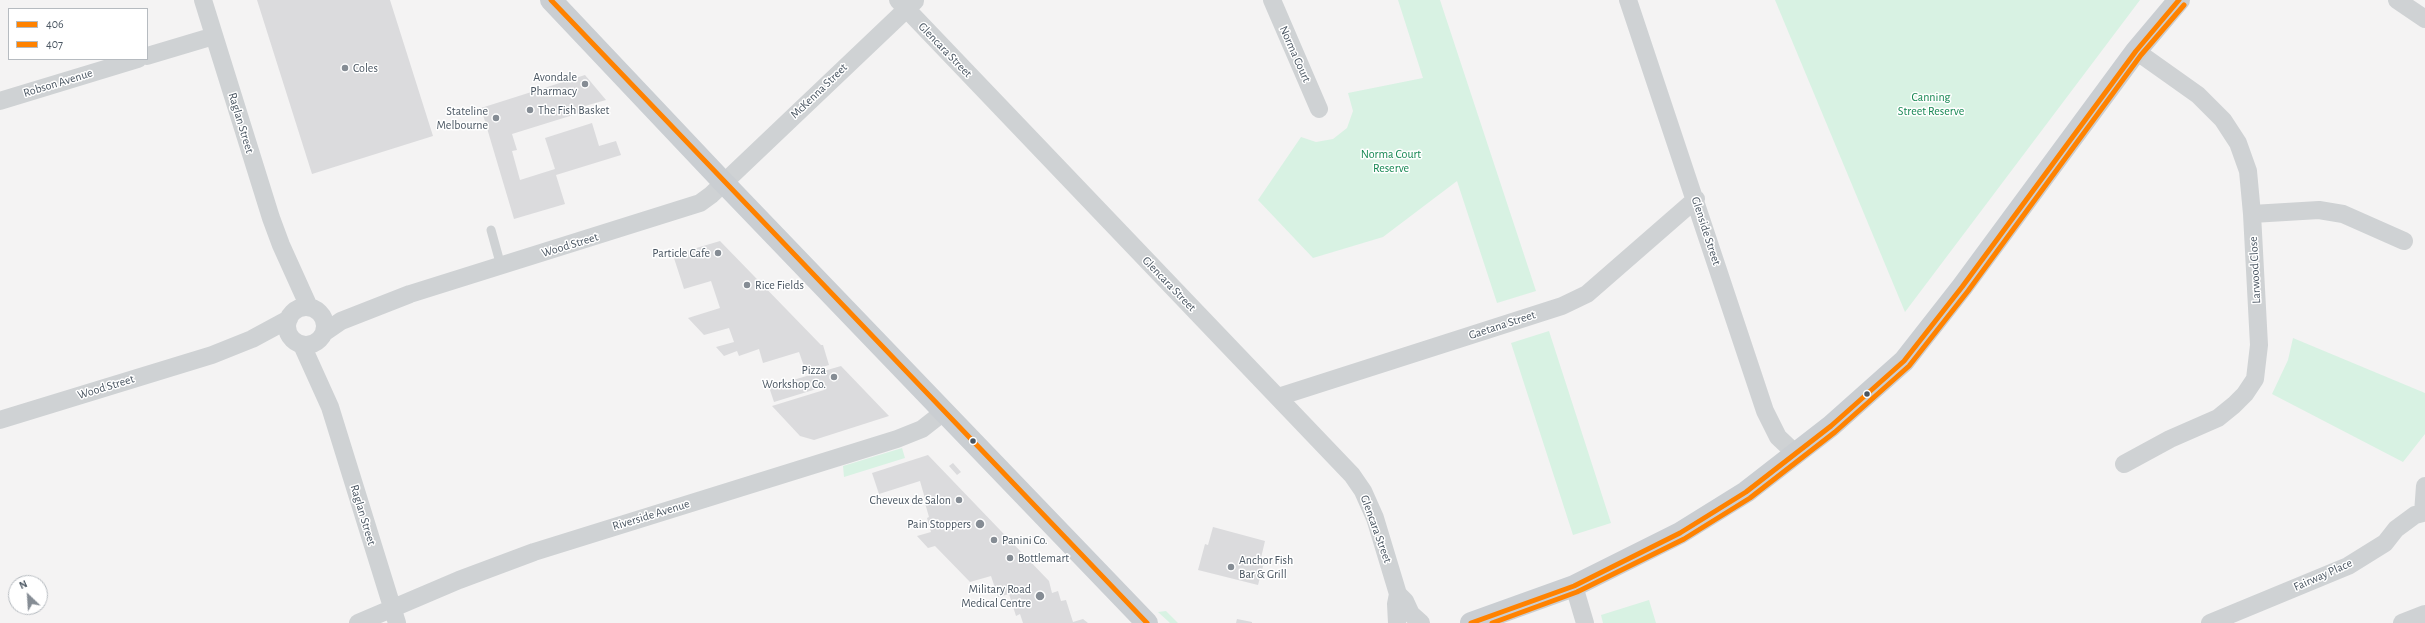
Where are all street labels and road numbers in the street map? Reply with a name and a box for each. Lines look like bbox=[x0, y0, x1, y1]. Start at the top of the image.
street label: Glencara Street bbox=[915, 19, 975, 81]
street label: Norma Court bbox=[1276, 24, 1314, 84]
street label: McKenna Street bbox=[788, 60, 850, 122]
street label: Robson Avenue bbox=[22, 66, 94, 100]
street label: Raglan Street bbox=[225, 91, 257, 155]
street label: Glenside Street bbox=[1688, 195, 1724, 267]
street label: Wood Street bbox=[540, 230, 600, 260]
street label: Larwood Close bbox=[2246, 236, 2264, 304]
street label: Glencara Street bbox=[1139, 253, 1199, 315]
street label: Gaetana Street bbox=[1467, 307, 1537, 343]
street label: Wood Street bbox=[76, 372, 136, 402]
street label: Raglan Street bbox=[347, 483, 379, 547]
street label: Glencara Street bbox=[1357, 493, 1395, 565]
street label: Riverside Avenue bbox=[611, 496, 691, 534]
street label: Fairway Place bbox=[2291, 556, 2355, 594]

